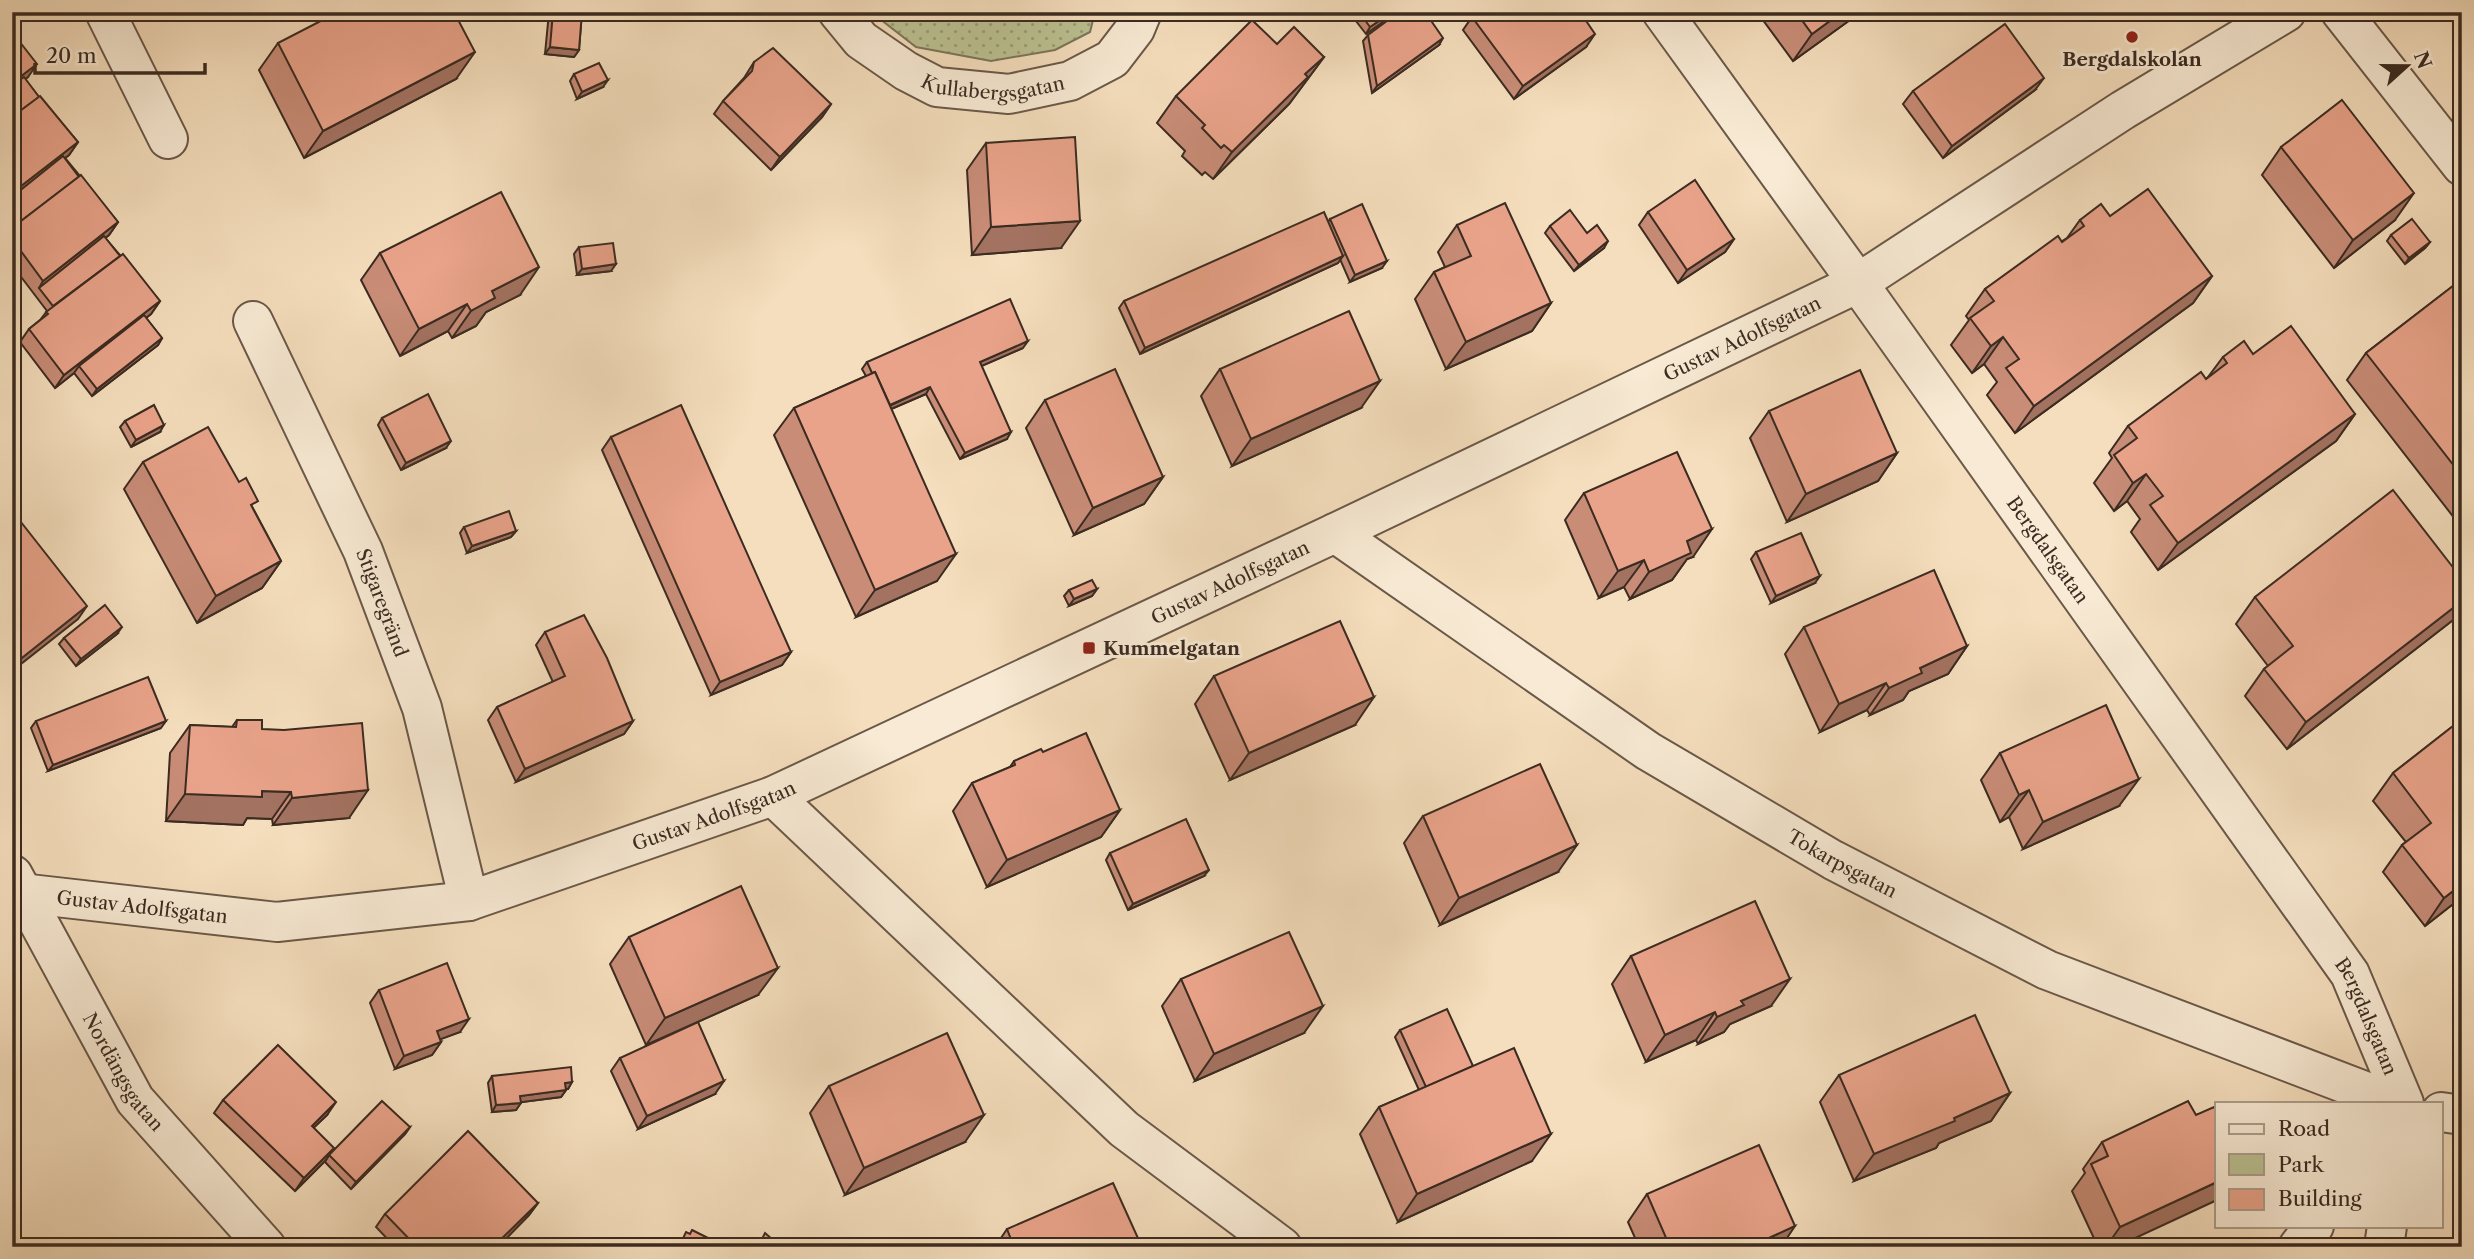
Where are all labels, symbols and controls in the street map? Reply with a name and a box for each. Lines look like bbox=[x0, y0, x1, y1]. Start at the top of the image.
marker: Bergdalskolan bbox=[2124, 29, 2140, 45]
scale bar bbox=[35, 32, 205, 76]
north arrow bbox=[2372, 32, 2442, 102]
text: 20 m bbox=[46, 43, 97, 68]
place label: Bergdalskolan bbox=[2062, 48, 2202, 71]
text: N bbox=[2409, 48, 2436, 72]
street label: Kullabergsgatan bbox=[917, 69, 1067, 105]
street label: Gustav Adolfsgatan bbox=[1659, 291, 1825, 386]
street label: Bergdalsgatan bbox=[2002, 492, 2094, 608]
street label: Gustav Adolfsgatan bbox=[1147, 535, 1313, 629]
street label: Stigaregränd bbox=[352, 545, 413, 660]
place label: Kummelgatan bbox=[1103, 637, 1240, 660]
marker: Kummelgatan bbox=[1081, 640, 1097, 656]
street label: Gustav Adolfsgatan bbox=[629, 776, 799, 855]
street label: Tokarpsgatan bbox=[1783, 824, 1901, 903]
street label: Gustav Adolfsgatan bbox=[55, 886, 229, 928]
street label: Bergdalsgatan bbox=[2330, 953, 2402, 1078]
street label: Nordängsgatan bbox=[78, 1009, 169, 1136]
legend bbox=[2215, 1102, 2442, 1228]
text: Road bbox=[2278, 1116, 2330, 1141]
text: Park bbox=[2278, 1152, 2324, 1177]
text: Building bbox=[2278, 1186, 2363, 1211]

